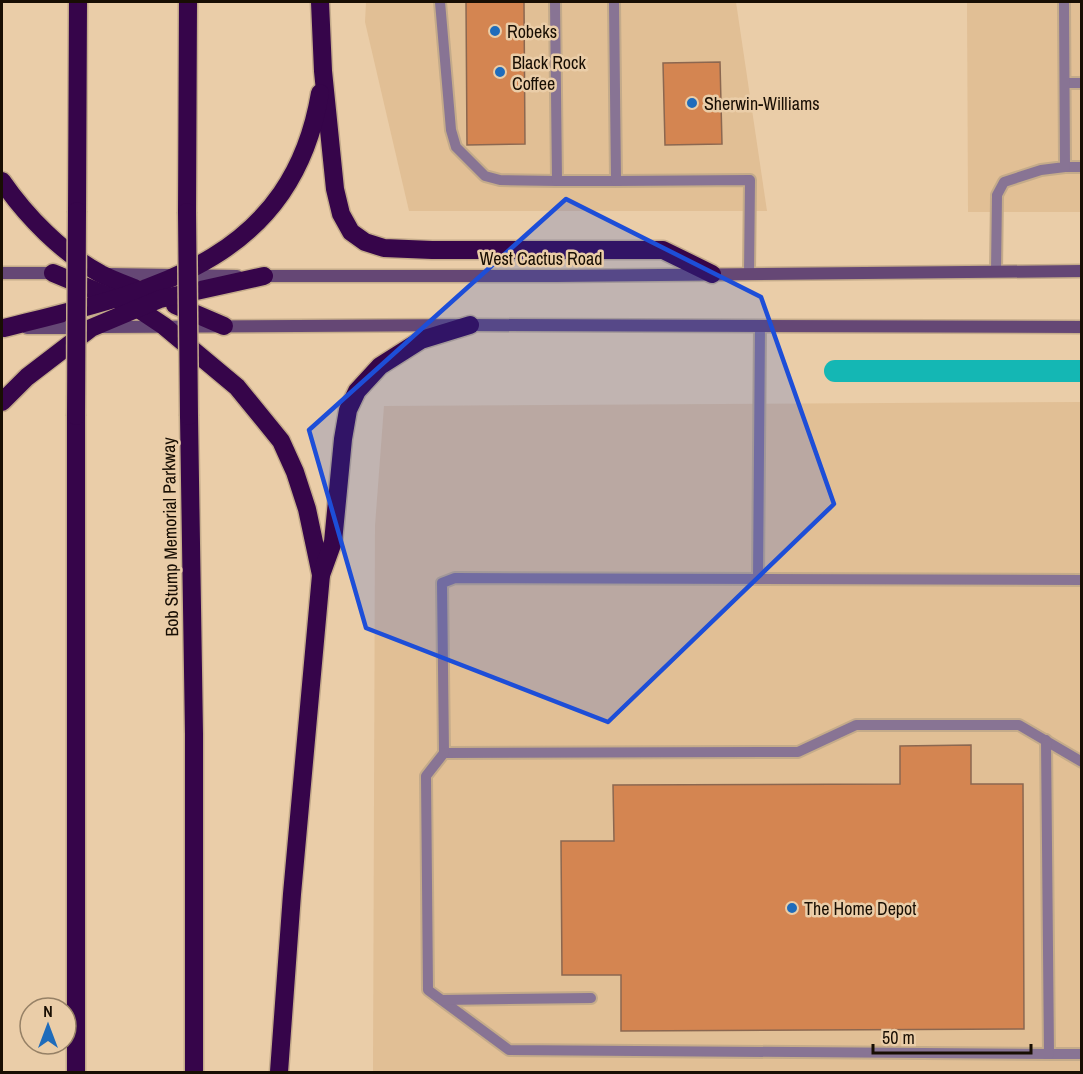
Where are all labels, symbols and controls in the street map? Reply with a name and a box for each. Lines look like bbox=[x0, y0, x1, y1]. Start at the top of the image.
place label: Robeks bbox=[507, 19, 557, 44]
marker: Robeks bbox=[488, 24, 502, 38]
place label: Black Rock Coffee bbox=[512, 50, 586, 96]
marker: Black Rock Coffee bbox=[493, 65, 507, 79]
place label: Sherwin-Williams bbox=[704, 91, 820, 116]
marker: Sherwin-Williams bbox=[685, 96, 699, 110]
street label: West Cactus Road bbox=[480, 246, 602, 271]
street label: Bob Stump Memorial Parkway bbox=[156, 437, 184, 637]
place label: The Home Depot bbox=[804, 896, 916, 921]
marker: The Home Depot bbox=[785, 901, 799, 915]
north arrow bbox=[18, 996, 78, 1056]
text: N bbox=[43, 1000, 53, 1022]
scale bar bbox=[873, 1017, 1030, 1055]
text: 50 m bbox=[882, 1025, 915, 1050]

